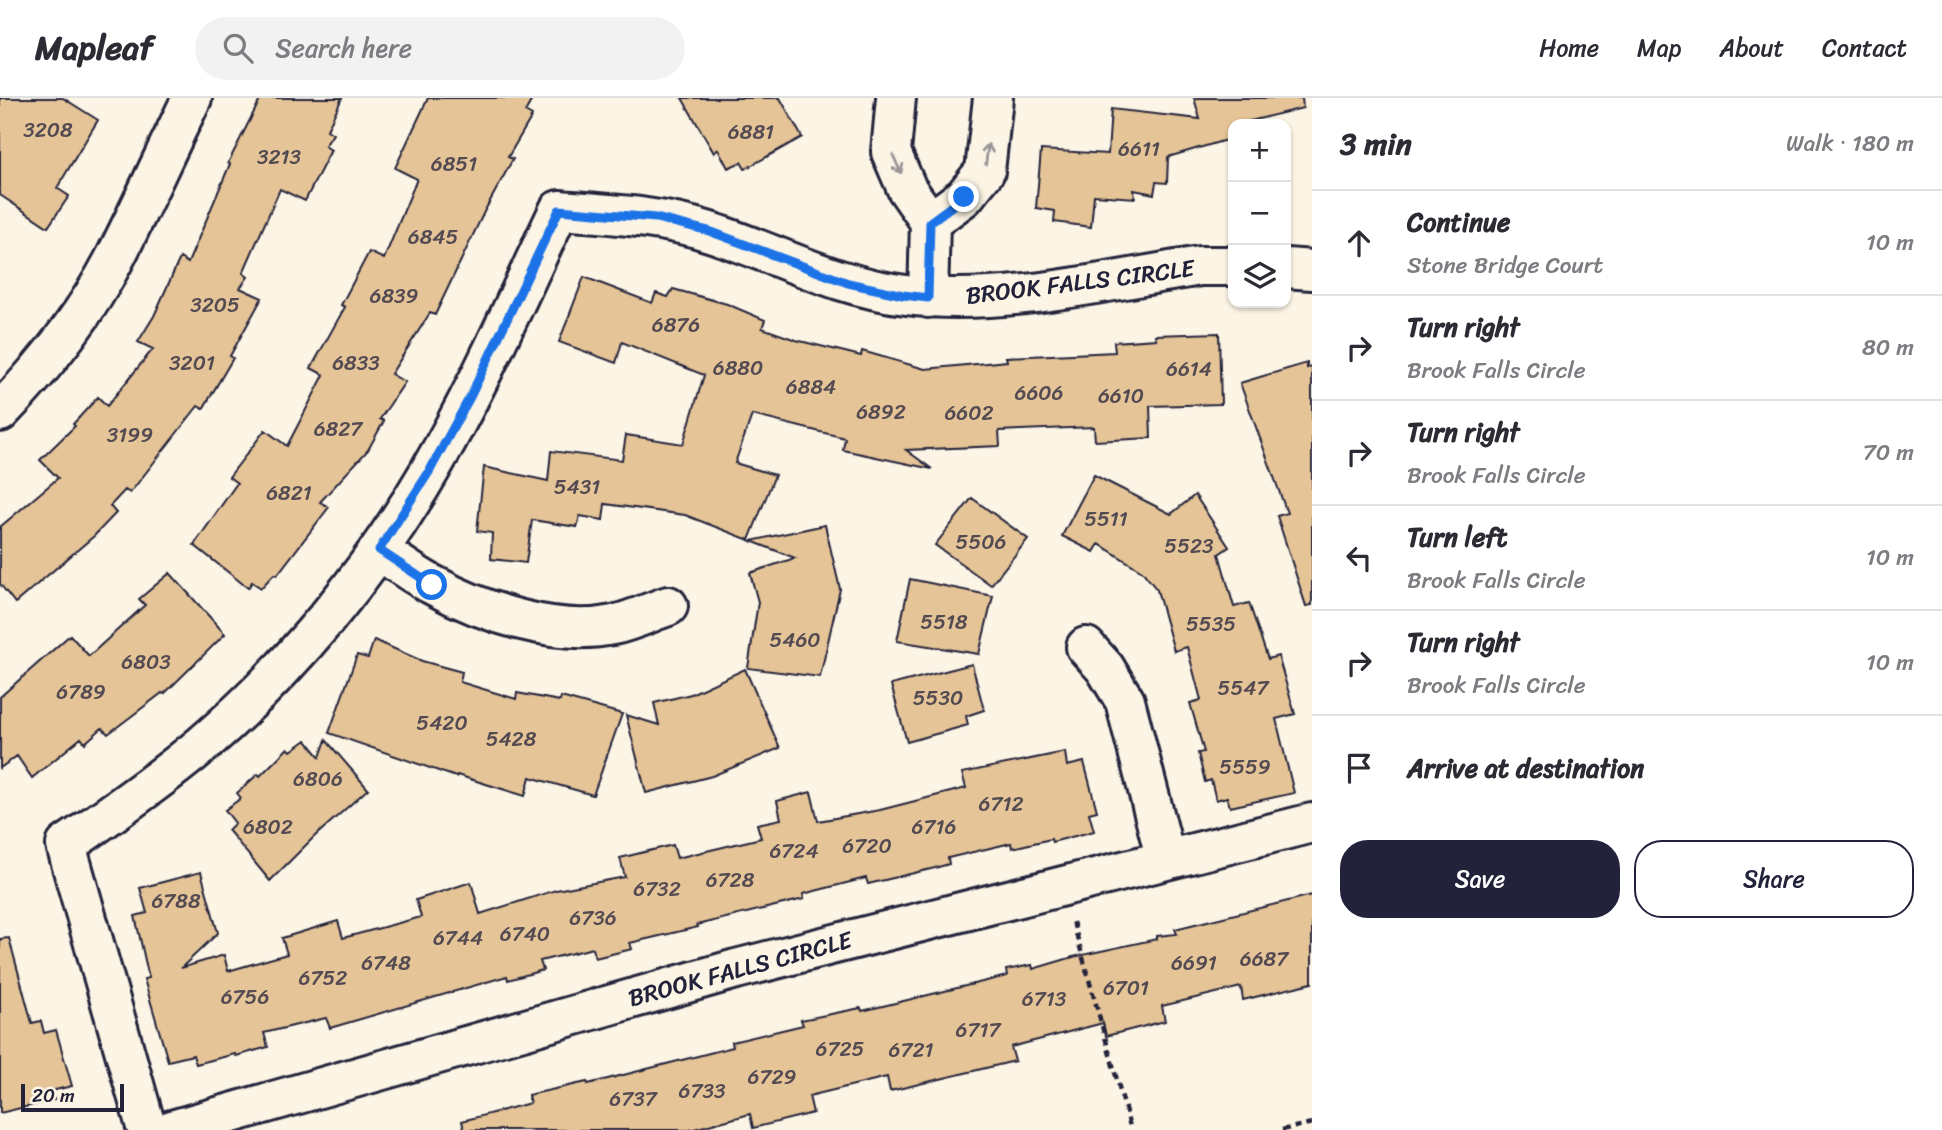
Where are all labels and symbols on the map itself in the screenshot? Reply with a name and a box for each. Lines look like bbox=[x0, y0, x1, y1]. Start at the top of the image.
house number: 3208 bbox=[23, 111, 73, 149]
house number: 6881 bbox=[728, 113, 774, 151]
house number: 6611 bbox=[1118, 130, 1160, 168]
house number: 3213 bbox=[257, 138, 302, 176]
one-way arrow bbox=[980, 143, 993, 166]
house number: 6851 bbox=[431, 145, 477, 183]
one-way arrow bbox=[891, 153, 904, 174]
route end bbox=[948, 181, 979, 212]
house number: 6845 bbox=[408, 218, 458, 256]
street label: BROOK FALLS CIRCLE bbox=[963, 247, 1198, 317]
house number: 6839 bbox=[369, 277, 419, 315]
house number: 3205 bbox=[190, 286, 240, 324]
house number: 6876 bbox=[652, 306, 700, 344]
house number: 3201 bbox=[169, 344, 215, 382]
house number: 6833 bbox=[332, 344, 380, 382]
house number: 6880 bbox=[713, 349, 763, 387]
house number: 6614 bbox=[1166, 350, 1212, 388]
house number: 6884 bbox=[786, 368, 836, 406]
house number: 6606 bbox=[1014, 374, 1064, 412]
house number: 6610 bbox=[1098, 377, 1144, 415]
house number: 6892 bbox=[856, 393, 906, 431]
house number: 6602 bbox=[944, 394, 994, 432]
house number: 6827 bbox=[314, 410, 364, 448]
house number: 3199 bbox=[107, 416, 153, 454]
house number: 5431 bbox=[554, 468, 600, 506]
house number: 6821 bbox=[266, 474, 312, 512]
house number: 5511 bbox=[1084, 500, 1128, 538]
house number: 5506 bbox=[956, 523, 1006, 561]
house number: 5523 bbox=[1164, 527, 1214, 565]
route start bbox=[416, 569, 447, 600]
house number: 5518 bbox=[920, 603, 968, 641]
house number: 5535 bbox=[1186, 605, 1236, 643]
house number: 5460 bbox=[769, 621, 821, 659]
house number: 6803 bbox=[121, 643, 171, 681]
house number: 5547 bbox=[1218, 669, 1270, 707]
house number: 6789 bbox=[56, 673, 106, 711]
house number: 5530 bbox=[913, 679, 963, 717]
house number: 5420 bbox=[416, 704, 468, 742]
house number: 5428 bbox=[486, 720, 537, 758]
house number: 5559 bbox=[1219, 748, 1271, 786]
house number: 6806 bbox=[293, 760, 343, 798]
house number: 6712 bbox=[978, 785, 1024, 823]
house number: 6802 bbox=[243, 808, 293, 846]
house number: 6716 bbox=[912, 808, 956, 846]
house number: 6720 bbox=[842, 827, 892, 865]
house number: 6724 bbox=[769, 832, 819, 870]
house number: 6728 bbox=[706, 861, 755, 899]
house number: 6732 bbox=[633, 870, 681, 908]
house number: 6788 bbox=[151, 882, 201, 920]
house number: 6736 bbox=[569, 899, 617, 937]
house number: 6740 bbox=[500, 915, 550, 953]
house number: 6744 bbox=[433, 919, 483, 957]
street label: BROOK FALLS CIRCLE bbox=[624, 919, 858, 1019]
house number: 6687 bbox=[1240, 940, 1290, 978]
house number: 6748 bbox=[361, 944, 411, 982]
house number: 6691 bbox=[1171, 944, 1217, 982]
house number: 6752 bbox=[299, 959, 347, 997]
house number: 6701 bbox=[1103, 969, 1149, 1007]
house number: 6756 bbox=[221, 978, 269, 1016]
house number: 6713 bbox=[1022, 980, 1067, 1018]
house number: 6717 bbox=[956, 1011, 1002, 1049]
house number: 6725 bbox=[816, 1030, 865, 1068]
house number: 6721 bbox=[888, 1031, 934, 1069]
house number: 6729 bbox=[748, 1058, 797, 1096]
house number: 6733 bbox=[679, 1072, 726, 1110]
house number: 6737 bbox=[609, 1080, 659, 1118]
scale bar bbox=[21, 1081, 124, 1113]

